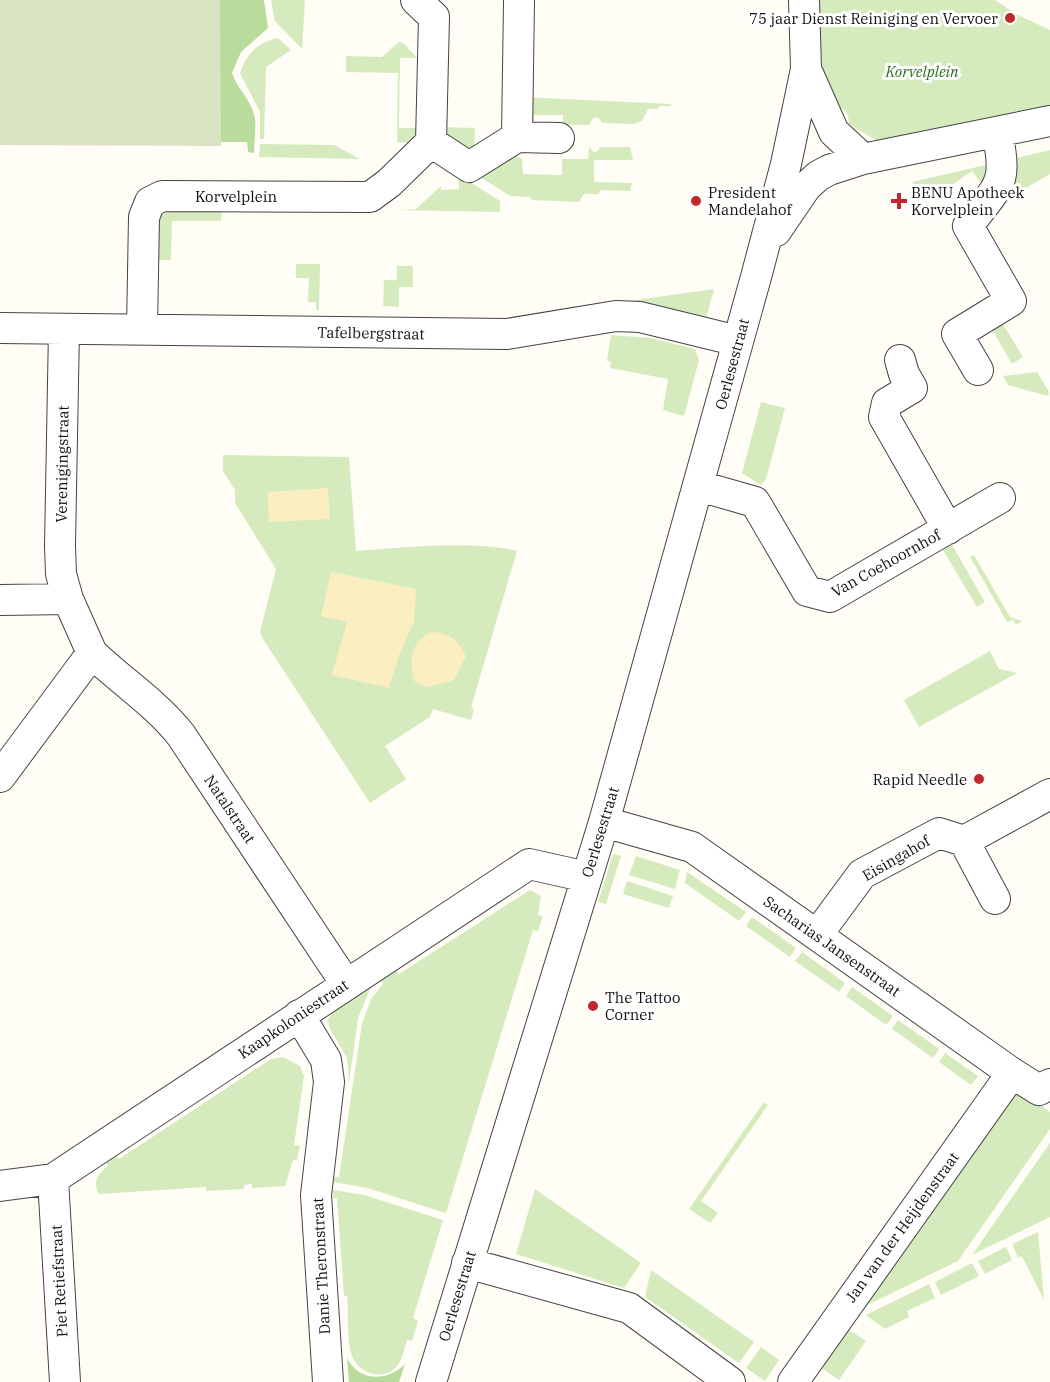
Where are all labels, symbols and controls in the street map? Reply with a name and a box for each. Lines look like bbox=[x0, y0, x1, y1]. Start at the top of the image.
place label: 75 jaar Dienst Reiniging en Vervoer bbox=[749, 9, 998, 28]
marker: 75 jaar Dienst Reiniging en Vervoer bbox=[1003, 11, 1017, 25]
park label: Korvelplein bbox=[884, 62, 959, 81]
place label: President Mandelahof bbox=[708, 183, 792, 219]
place label: BENU Apotheek Korvelplein bbox=[911, 183, 1025, 219]
street label: Korvelplein bbox=[195, 187, 278, 206]
marker: President Mandelahof bbox=[689, 194, 703, 208]
marker: BENU Apotheek Korvelplein bbox=[892, 194, 906, 208]
street label: Oerlesestraat bbox=[711, 316, 753, 412]
street label: Tafelbergstraat bbox=[317, 323, 425, 343]
street label: Verenigingstraat bbox=[51, 405, 73, 523]
street label: Van Coehoornhof bbox=[828, 525, 945, 601]
place label: Rapid Needle bbox=[873, 770, 967, 789]
street label: Natalstraat bbox=[200, 771, 260, 847]
marker: Rapid Needle bbox=[972, 772, 986, 786]
street label: Oerlesestraat bbox=[577, 784, 623, 880]
street label: Eisingahof bbox=[859, 831, 934, 885]
street label: Sacharias Jansenstraat bbox=[760, 892, 904, 1000]
street label: Kaapkoloniestraat bbox=[234, 975, 352, 1063]
place label: The Tattoo Corner bbox=[605, 988, 680, 1024]
marker: The Tattoo Corner bbox=[586, 999, 600, 1013]
street label: Jan van der Heijdenstraat bbox=[841, 1148, 963, 1306]
street label: Danie Theronstraat bbox=[308, 1197, 334, 1335]
street label: Piet Retiefstraat bbox=[47, 1224, 71, 1338]
street label: Oerlesestraat bbox=[434, 1248, 480, 1344]

